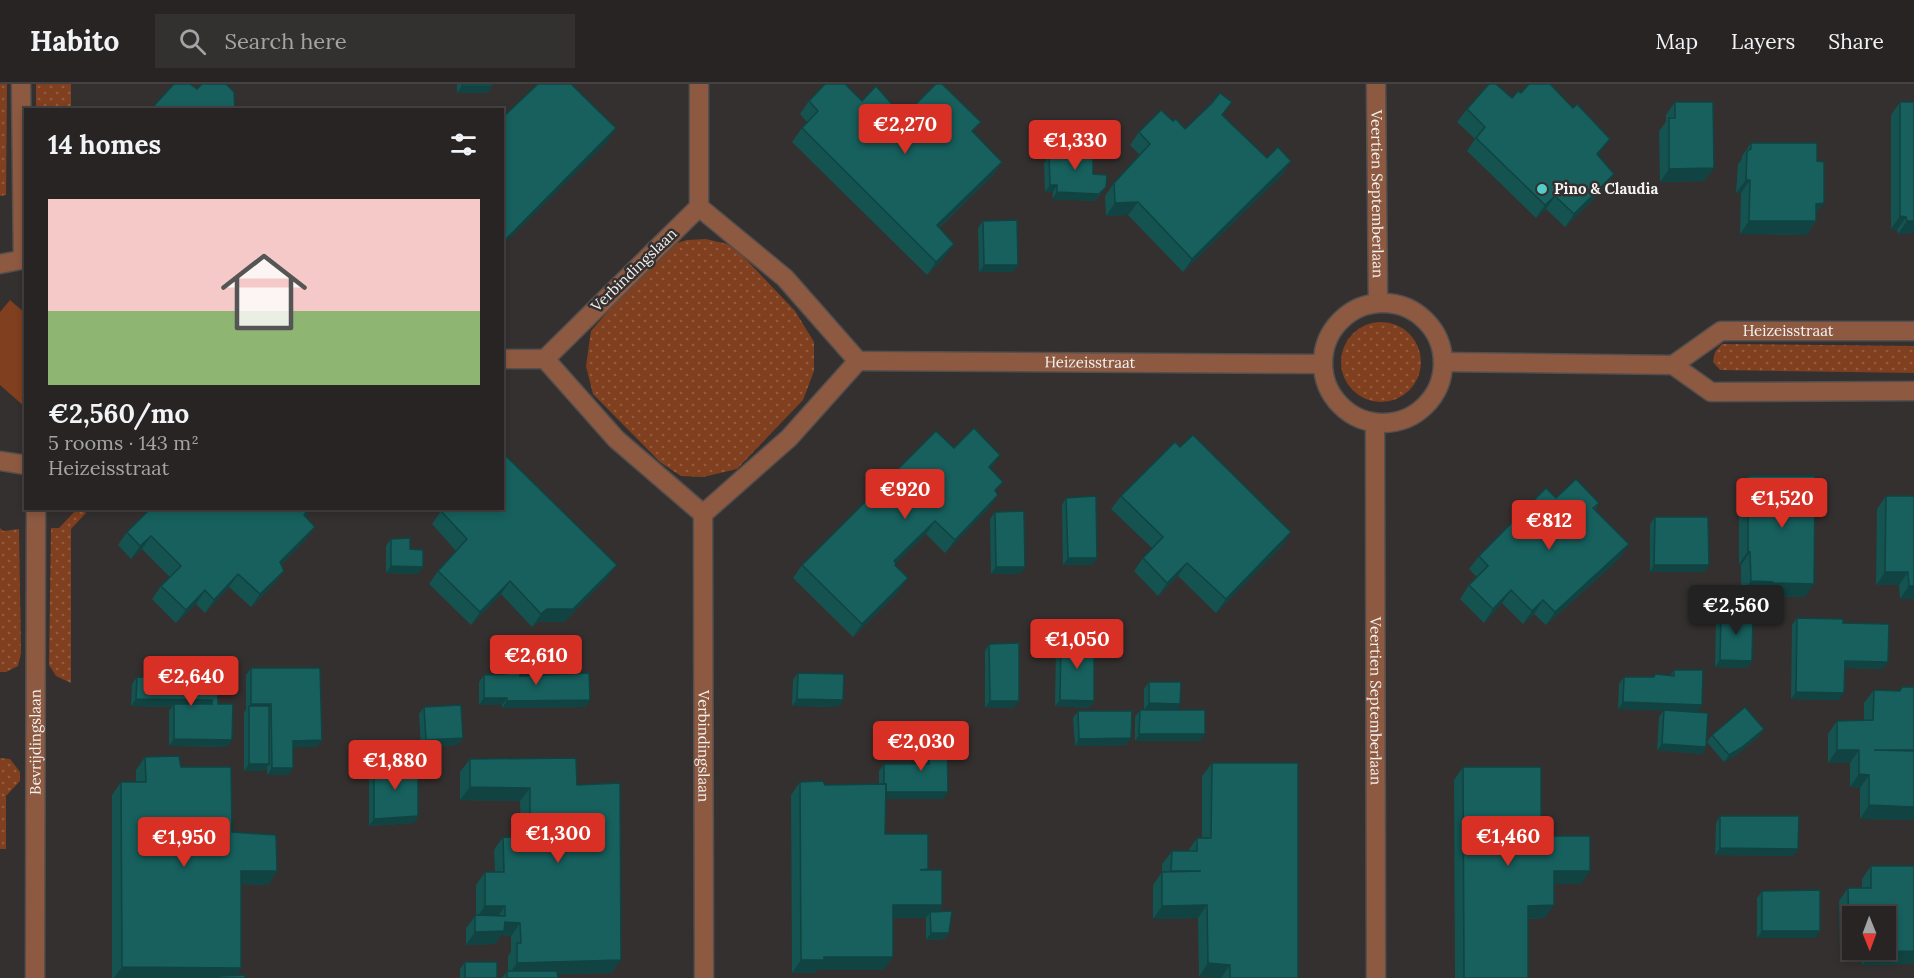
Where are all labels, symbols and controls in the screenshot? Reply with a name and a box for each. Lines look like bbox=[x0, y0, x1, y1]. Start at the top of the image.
search box bbox=[155, 14, 575, 68]
text: Habito bbox=[30, 23, 119, 59]
icon: search bbox=[176, 25, 209, 58]
text: Search here bbox=[224, 27, 347, 55]
text: Map bbox=[1655, 28, 1698, 55]
text: Layers bbox=[1731, 28, 1795, 55]
text: Share bbox=[1828, 28, 1884, 55]
pin: €2,270 bbox=[856, 104, 954, 155]
street label: Veertien Septemberlaan bbox=[1367, 109, 1388, 278]
text: €2,270 bbox=[873, 111, 937, 136]
pin: €1,330 bbox=[1026, 120, 1124, 171]
text: €1,330 bbox=[1043, 127, 1107, 152]
text: 14 homes bbox=[48, 128, 161, 161]
icon: filters bbox=[447, 128, 480, 161]
place label: Pino & Claudia bbox=[1554, 179, 1658, 198]
marker: Pino & Claudia bbox=[1535, 182, 1549, 196]
street label: Verbindingslaan bbox=[586, 224, 681, 316]
icon: home bbox=[210, 238, 318, 346]
street label: Heizeisstraat bbox=[1743, 321, 1834, 340]
street label: Heizeisstraat bbox=[1044, 352, 1136, 372]
text: €2,560/mo bbox=[48, 397, 189, 430]
text: 5 rooms · 143 m² bbox=[48, 430, 199, 455]
text: Heizeisstraat bbox=[48, 455, 169, 480]
pin: €920 bbox=[869, 469, 941, 520]
text: €920 bbox=[879, 476, 931, 501]
pin: €1,520 bbox=[1733, 478, 1831, 529]
text: €1,520 bbox=[1750, 485, 1814, 510]
pin: €812 bbox=[1513, 500, 1585, 551]
text: €812 bbox=[1526, 507, 1572, 532]
pin: €2,560 bbox=[1687, 585, 1785, 636]
text: €2,560 bbox=[1703, 592, 1769, 617]
street label: Veertien Septemberlaan bbox=[1366, 616, 1386, 785]
pin: €1,050 bbox=[1028, 619, 1126, 670]
text: €1,050 bbox=[1044, 626, 1110, 651]
pin: €2,610 bbox=[487, 635, 585, 686]
text: €2,610 bbox=[504, 642, 568, 667]
pin: €2,640 bbox=[142, 656, 240, 707]
text: €2,640 bbox=[158, 663, 225, 688]
street label: Bevrijdingslaan bbox=[25, 689, 45, 795]
street label: Verbindingslaan bbox=[694, 689, 714, 802]
pin: €2,030 bbox=[872, 721, 970, 772]
text: €2,030 bbox=[887, 728, 955, 753]
pin: €1,880 bbox=[346, 740, 444, 791]
text: €1,880 bbox=[363, 747, 427, 772]
pin: €1,300 bbox=[509, 813, 607, 864]
pin: €1,460 bbox=[1459, 816, 1557, 867]
pin: €1,950 bbox=[135, 817, 233, 868]
text: €1,300 bbox=[525, 820, 591, 845]
text: €1,460 bbox=[1476, 823, 1540, 848]
text: €1,950 bbox=[152, 824, 216, 849]
north arrow bbox=[1842, 906, 1896, 960]
map controls bbox=[1842, 906, 1896, 960]

